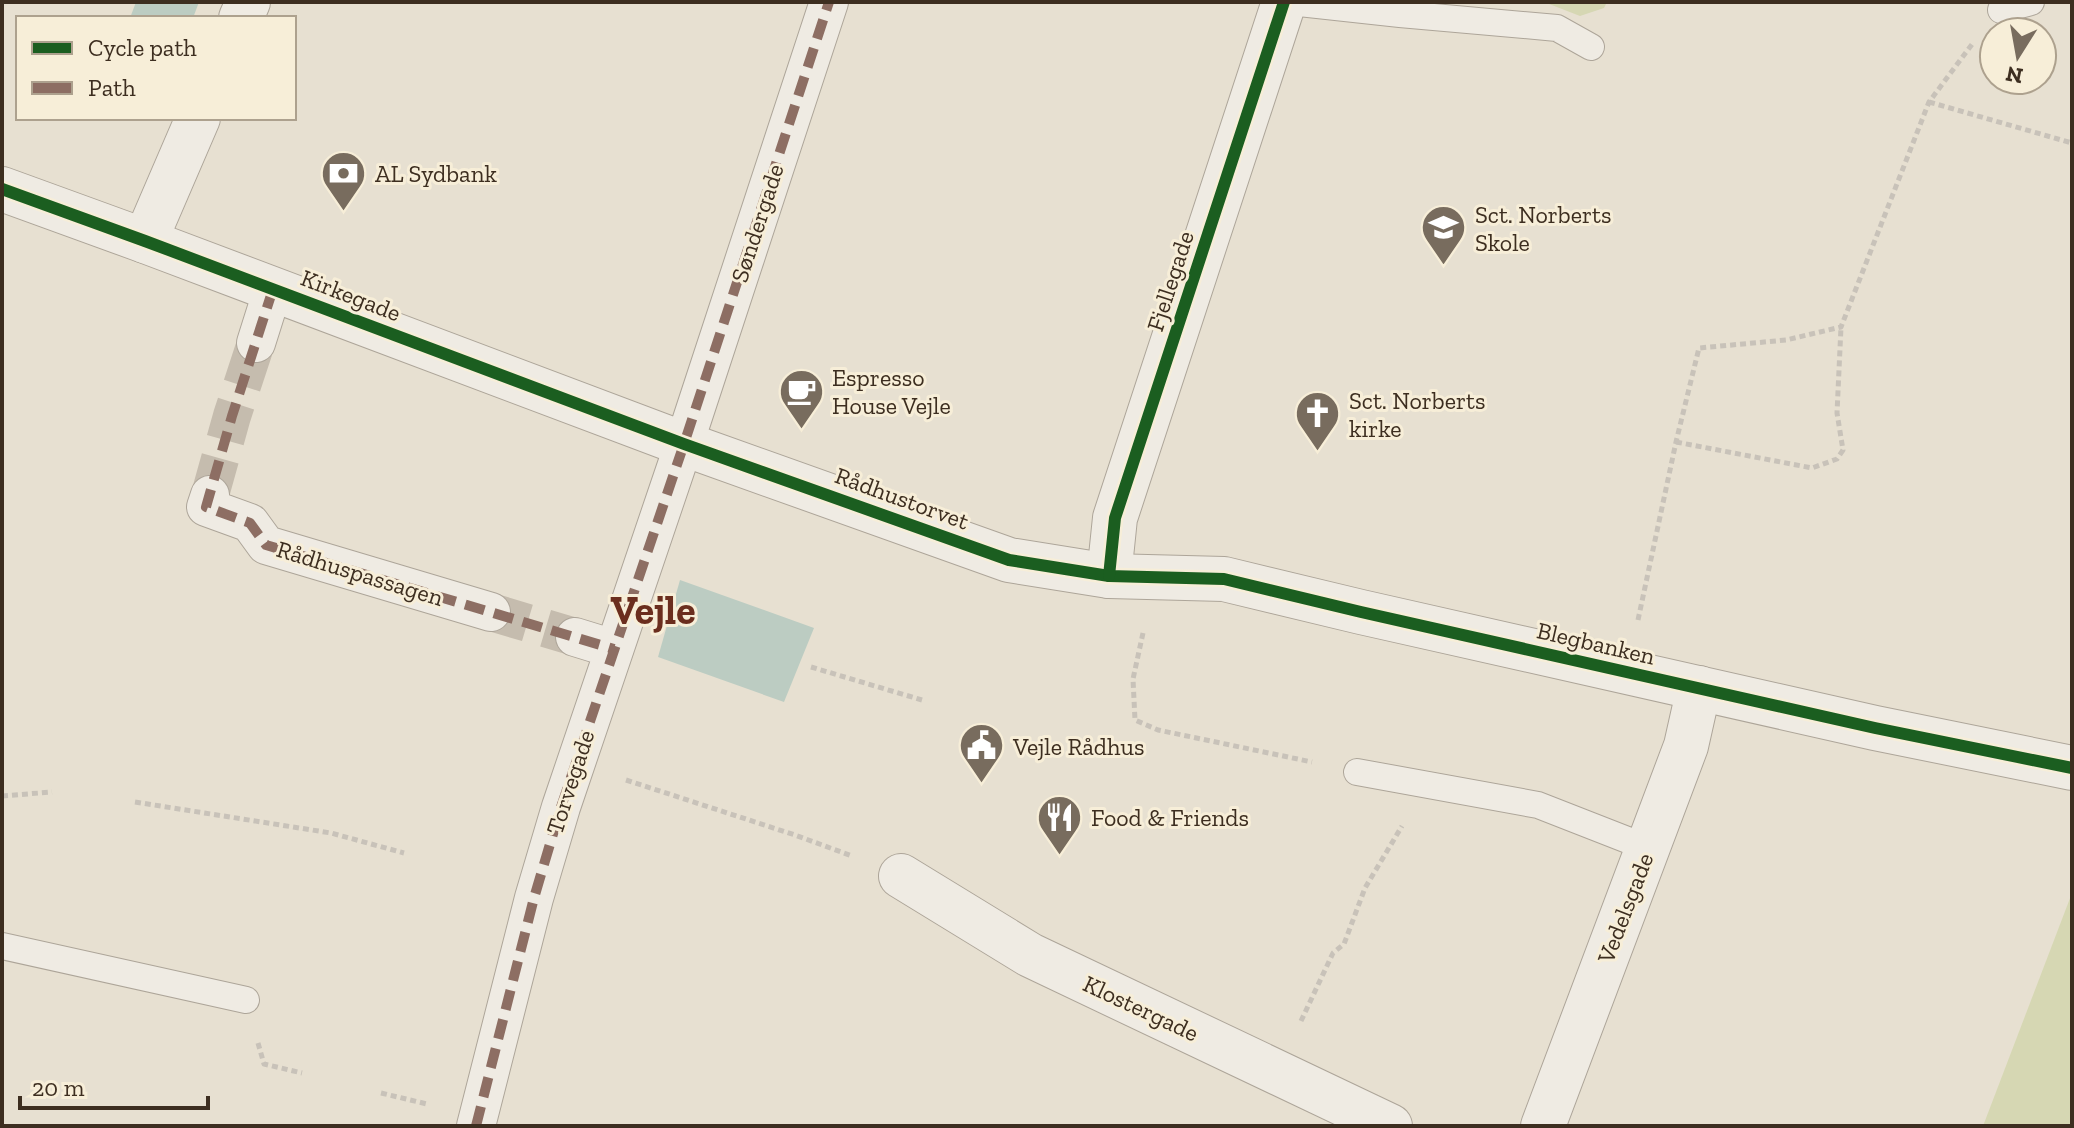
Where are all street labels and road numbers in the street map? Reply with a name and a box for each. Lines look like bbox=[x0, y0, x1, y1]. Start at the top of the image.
street label: Søndergade bbox=[724, 160, 790, 286]
street label: Fjellegade bbox=[1140, 227, 1200, 335]
street label: Kirkegade bbox=[297, 263, 405, 327]
street label: Rådhustorvet bbox=[831, 460, 973, 536]
street label: Rådhuspassagen bbox=[273, 534, 447, 612]
street label: Blegbanken bbox=[1534, 615, 1658, 671]
street label: Torvegade bbox=[540, 726, 600, 838]
street label: Vedelsgade bbox=[1590, 849, 1659, 968]
street label: Klostergade bbox=[1079, 969, 1203, 1047]

